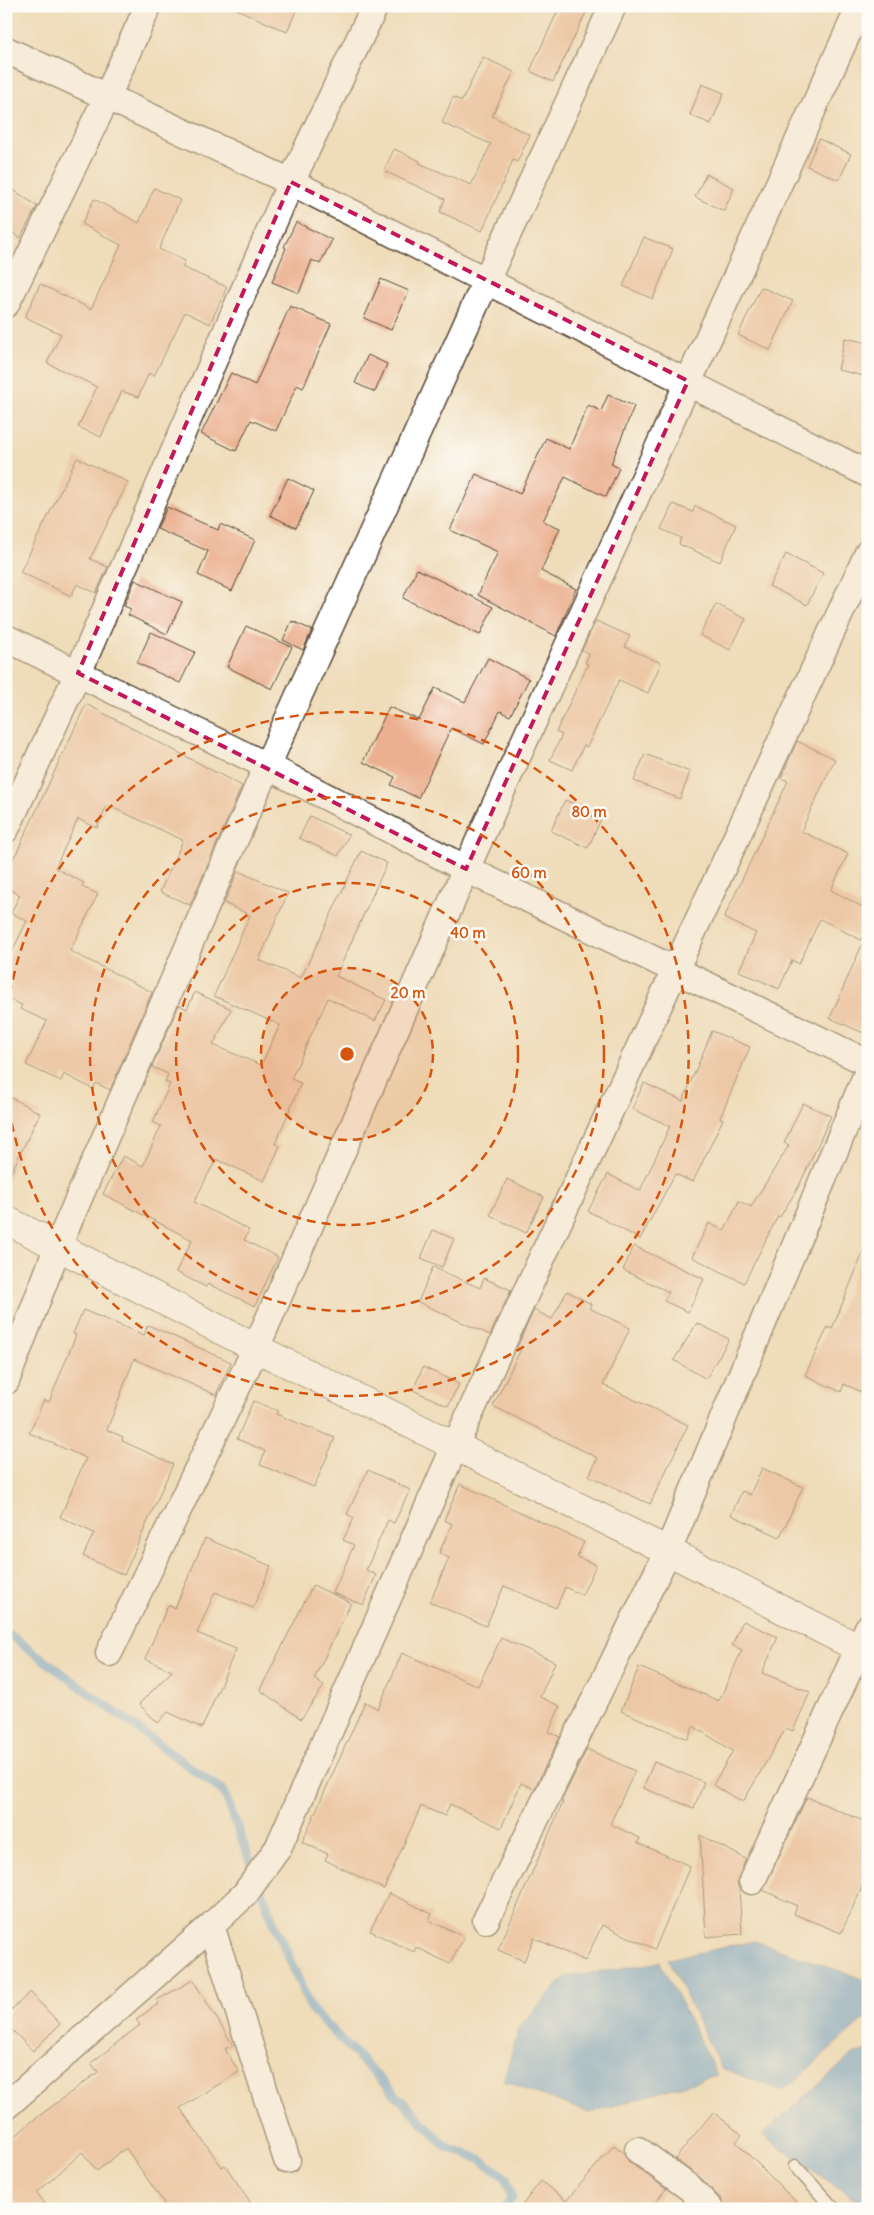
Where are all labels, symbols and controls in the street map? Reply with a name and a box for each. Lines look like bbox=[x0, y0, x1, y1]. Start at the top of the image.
text: 80 m bbox=[571, 802, 607, 821]
text: 60 m bbox=[511, 863, 547, 882]
text: 40 m bbox=[450, 923, 486, 942]
text: 20 m bbox=[391, 983, 425, 1002]
centre of rings bbox=[338, 1045, 356, 1063]

